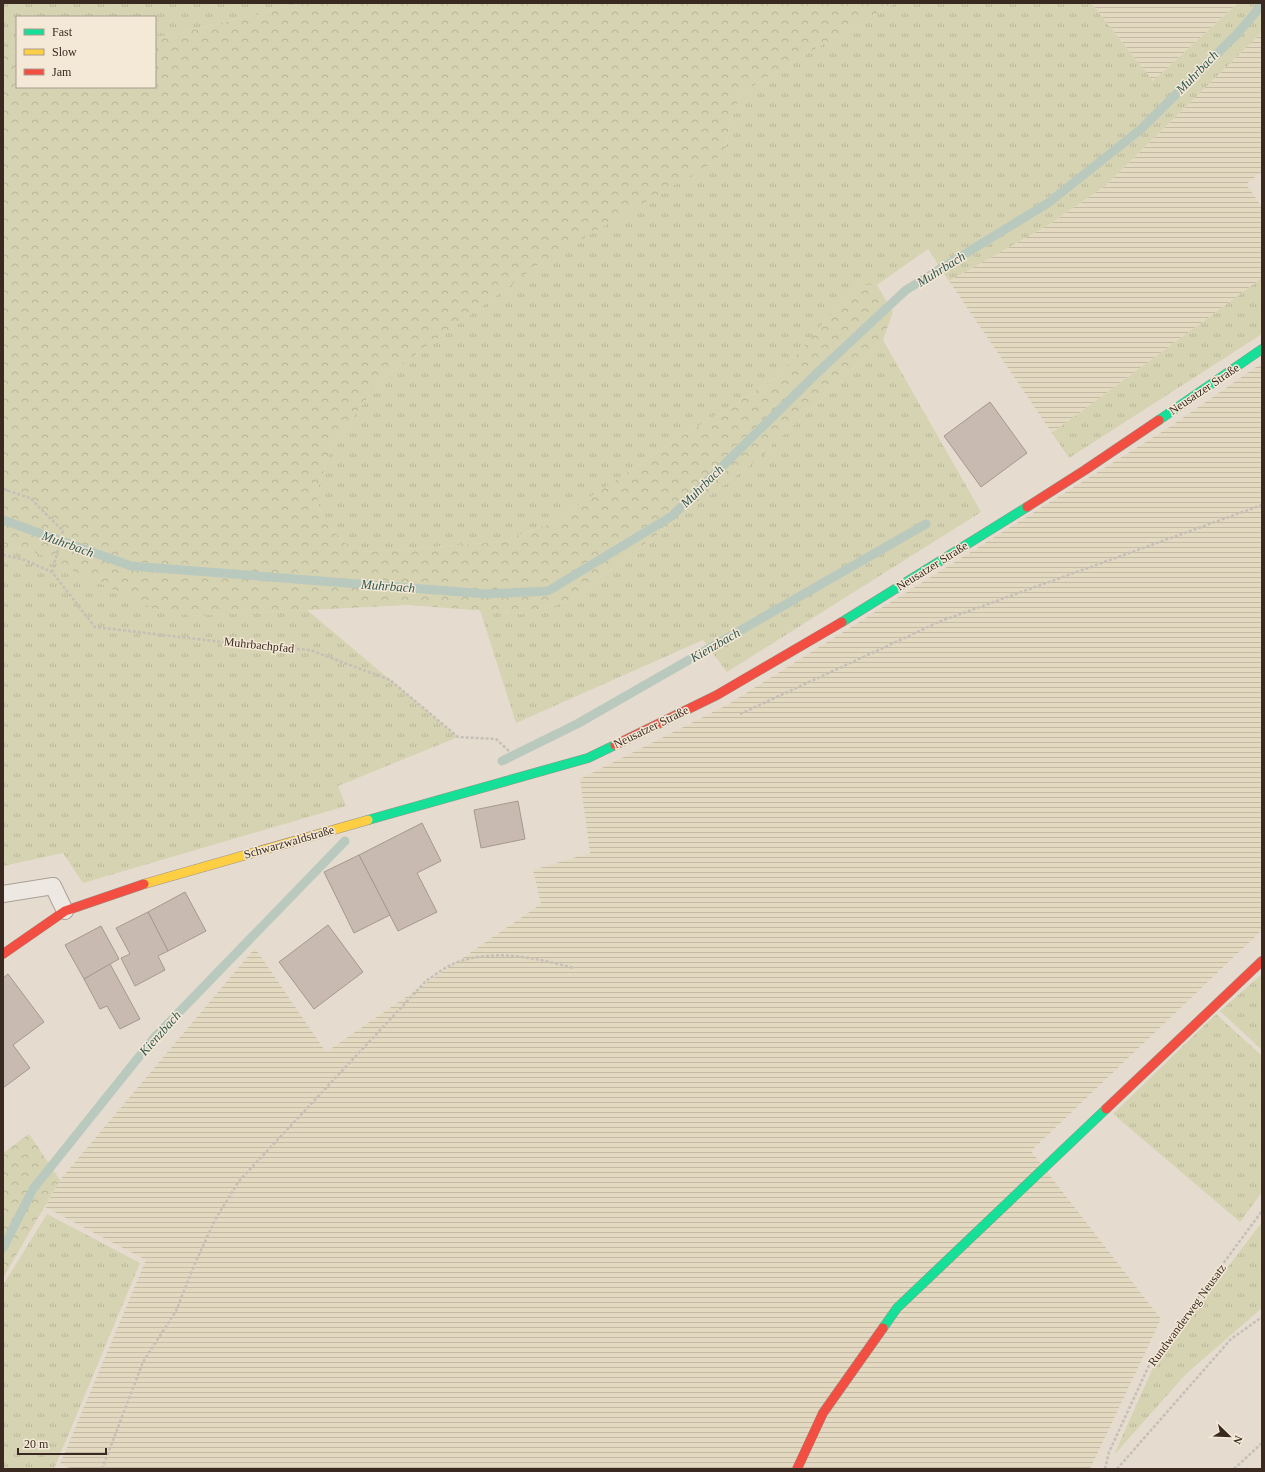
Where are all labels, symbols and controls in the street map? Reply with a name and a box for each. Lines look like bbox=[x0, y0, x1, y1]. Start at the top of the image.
legend bbox=[16, 16, 156, 88]
text: Fast bbox=[52, 25, 73, 39]
text: Slow bbox=[52, 45, 77, 59]
water label: Muhrbach bbox=[1172, 47, 1221, 97]
text: Jam bbox=[52, 65, 72, 79]
water label: Muhrbach bbox=[913, 248, 968, 290]
street label: Neusatzer Straße bbox=[1166, 360, 1242, 418]
water label: Muhrbach bbox=[677, 462, 726, 511]
water label: Muhrbach bbox=[39, 527, 96, 560]
street label: Neusatzer Straße bbox=[894, 538, 970, 594]
water label: Muhrbach bbox=[359, 577, 416, 595]
water label: Kienzbach bbox=[687, 625, 743, 666]
street label: Muhrbachpfad bbox=[223, 634, 295, 656]
street label: Neusatzer Straße bbox=[611, 703, 691, 751]
street label: Schwarzwaldstraße bbox=[242, 822, 336, 862]
water label: Kienzbach bbox=[135, 1008, 184, 1059]
street label: Rundwanderweg Neusatz bbox=[1145, 1261, 1229, 1369]
north arrow bbox=[1209, 1416, 1249, 1456]
scale bar bbox=[18, 1430, 106, 1456]
text: N bbox=[1231, 1434, 1245, 1446]
text: 20 m bbox=[24, 1437, 49, 1451]

